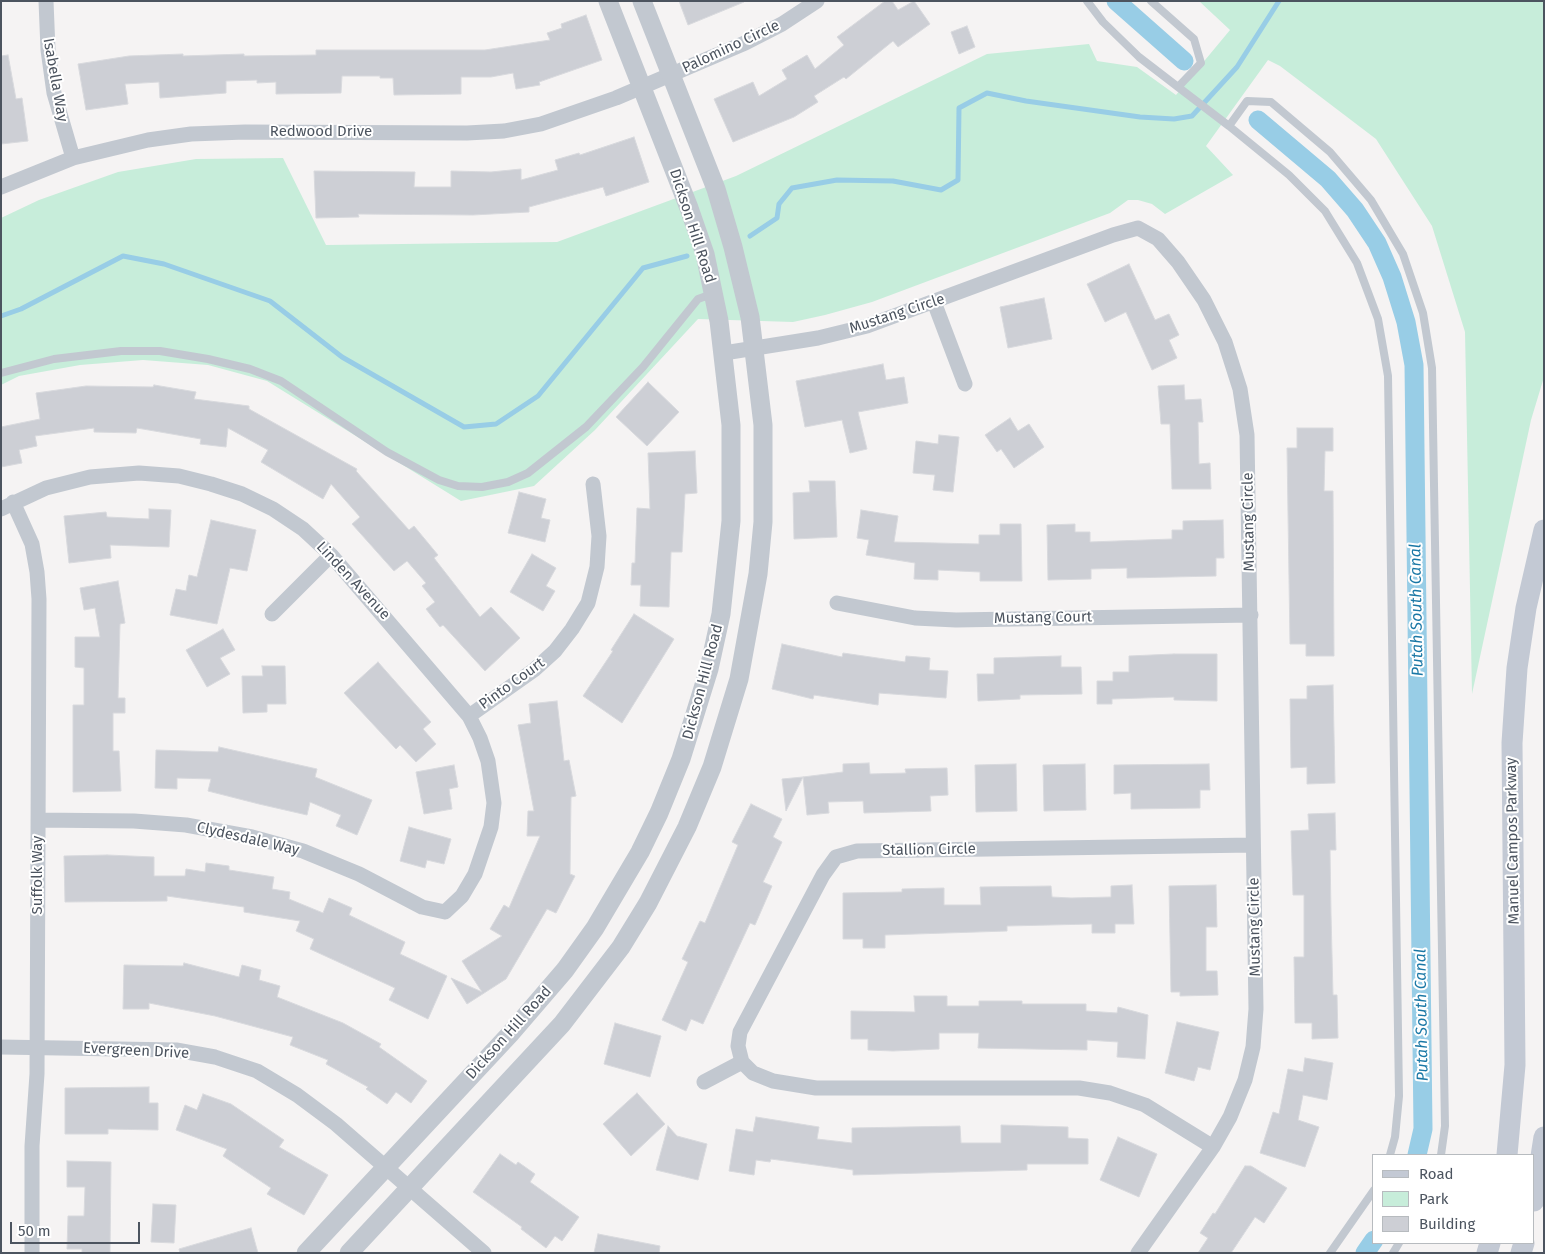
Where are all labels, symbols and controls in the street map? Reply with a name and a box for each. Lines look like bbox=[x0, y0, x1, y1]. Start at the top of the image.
street label: Palomino Circle bbox=[680, 17, 782, 77]
street label: Isabella Way bbox=[39, 37, 71, 123]
street label: Redwood Drive bbox=[270, 123, 372, 141]
street label: Dickson Hill Road bbox=[665, 167, 719, 285]
street label: Mustang Circle bbox=[847, 290, 947, 338]
street label: Mustang Circle bbox=[1239, 472, 1259, 572]
street label: Linden Avenue bbox=[312, 538, 394, 624]
water label: Putah South Canal bbox=[1406, 543, 1428, 677]
street label: Mustang Court bbox=[994, 608, 1092, 628]
street label: Dickson Hill Road bbox=[679, 622, 727, 742]
street label: Pinto Court bbox=[476, 654, 548, 714]
street label: Manuel Campos Parkway bbox=[1503, 757, 1523, 925]
street label: Clydesdale Way bbox=[195, 818, 301, 860]
street label: Suffolk Way bbox=[29, 836, 47, 914]
street label: Stallion Circle bbox=[882, 840, 976, 860]
street label: Mustang Circle bbox=[1245, 877, 1265, 977]
water label: Putah South Canal bbox=[1411, 948, 1433, 1082]
street label: Dickson Hill Road bbox=[463, 983, 555, 1083]
street label: Evergreen Drive bbox=[82, 1039, 190, 1063]
legend bbox=[1372, 1154, 1535, 1244]
text: Road bbox=[1419, 1165, 1454, 1183]
text: Park bbox=[1419, 1190, 1449, 1208]
scale bar bbox=[12, 1212, 142, 1244]
text: Building bbox=[1419, 1215, 1475, 1233]
text: 50 m bbox=[18, 1222, 51, 1240]

